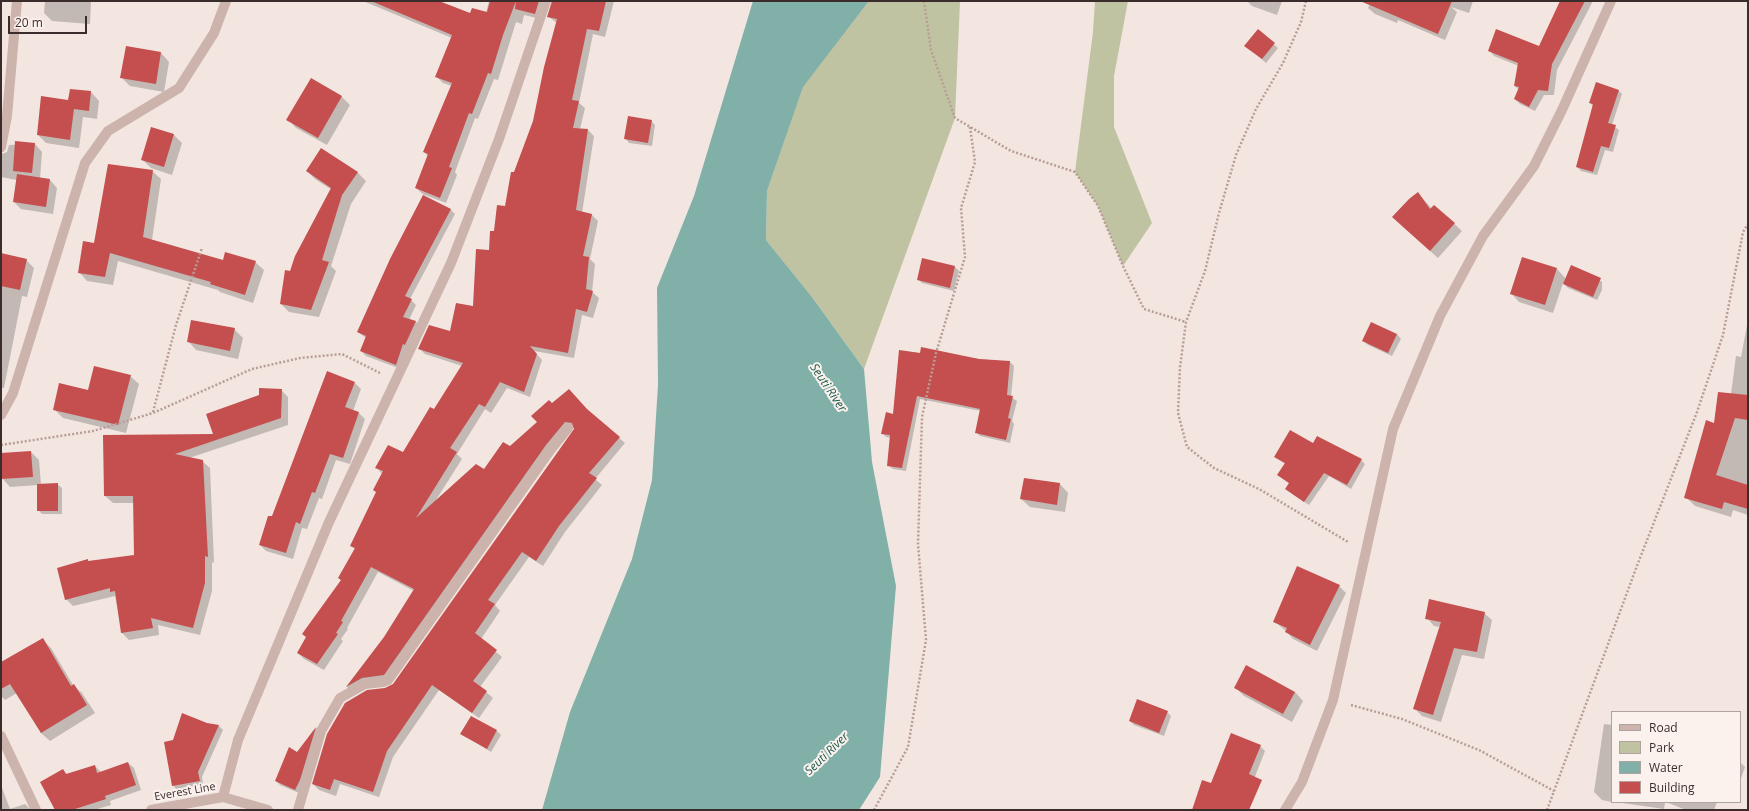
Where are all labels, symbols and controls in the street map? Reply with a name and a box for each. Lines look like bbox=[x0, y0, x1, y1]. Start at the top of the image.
scale bar bbox=[10, 8, 89, 34]
text: 20 m bbox=[15, 14, 43, 31]
water label: Seuti River bbox=[807, 361, 849, 415]
legend bbox=[1611, 711, 1741, 803]
text: Road bbox=[1649, 719, 1678, 736]
water label: Seuti River bbox=[802, 730, 852, 778]
text: Park bbox=[1649, 739, 1674, 756]
text: Water bbox=[1649, 759, 1683, 776]
text: Building bbox=[1649, 779, 1694, 796]
street label: Everest Line bbox=[153, 780, 217, 804]

